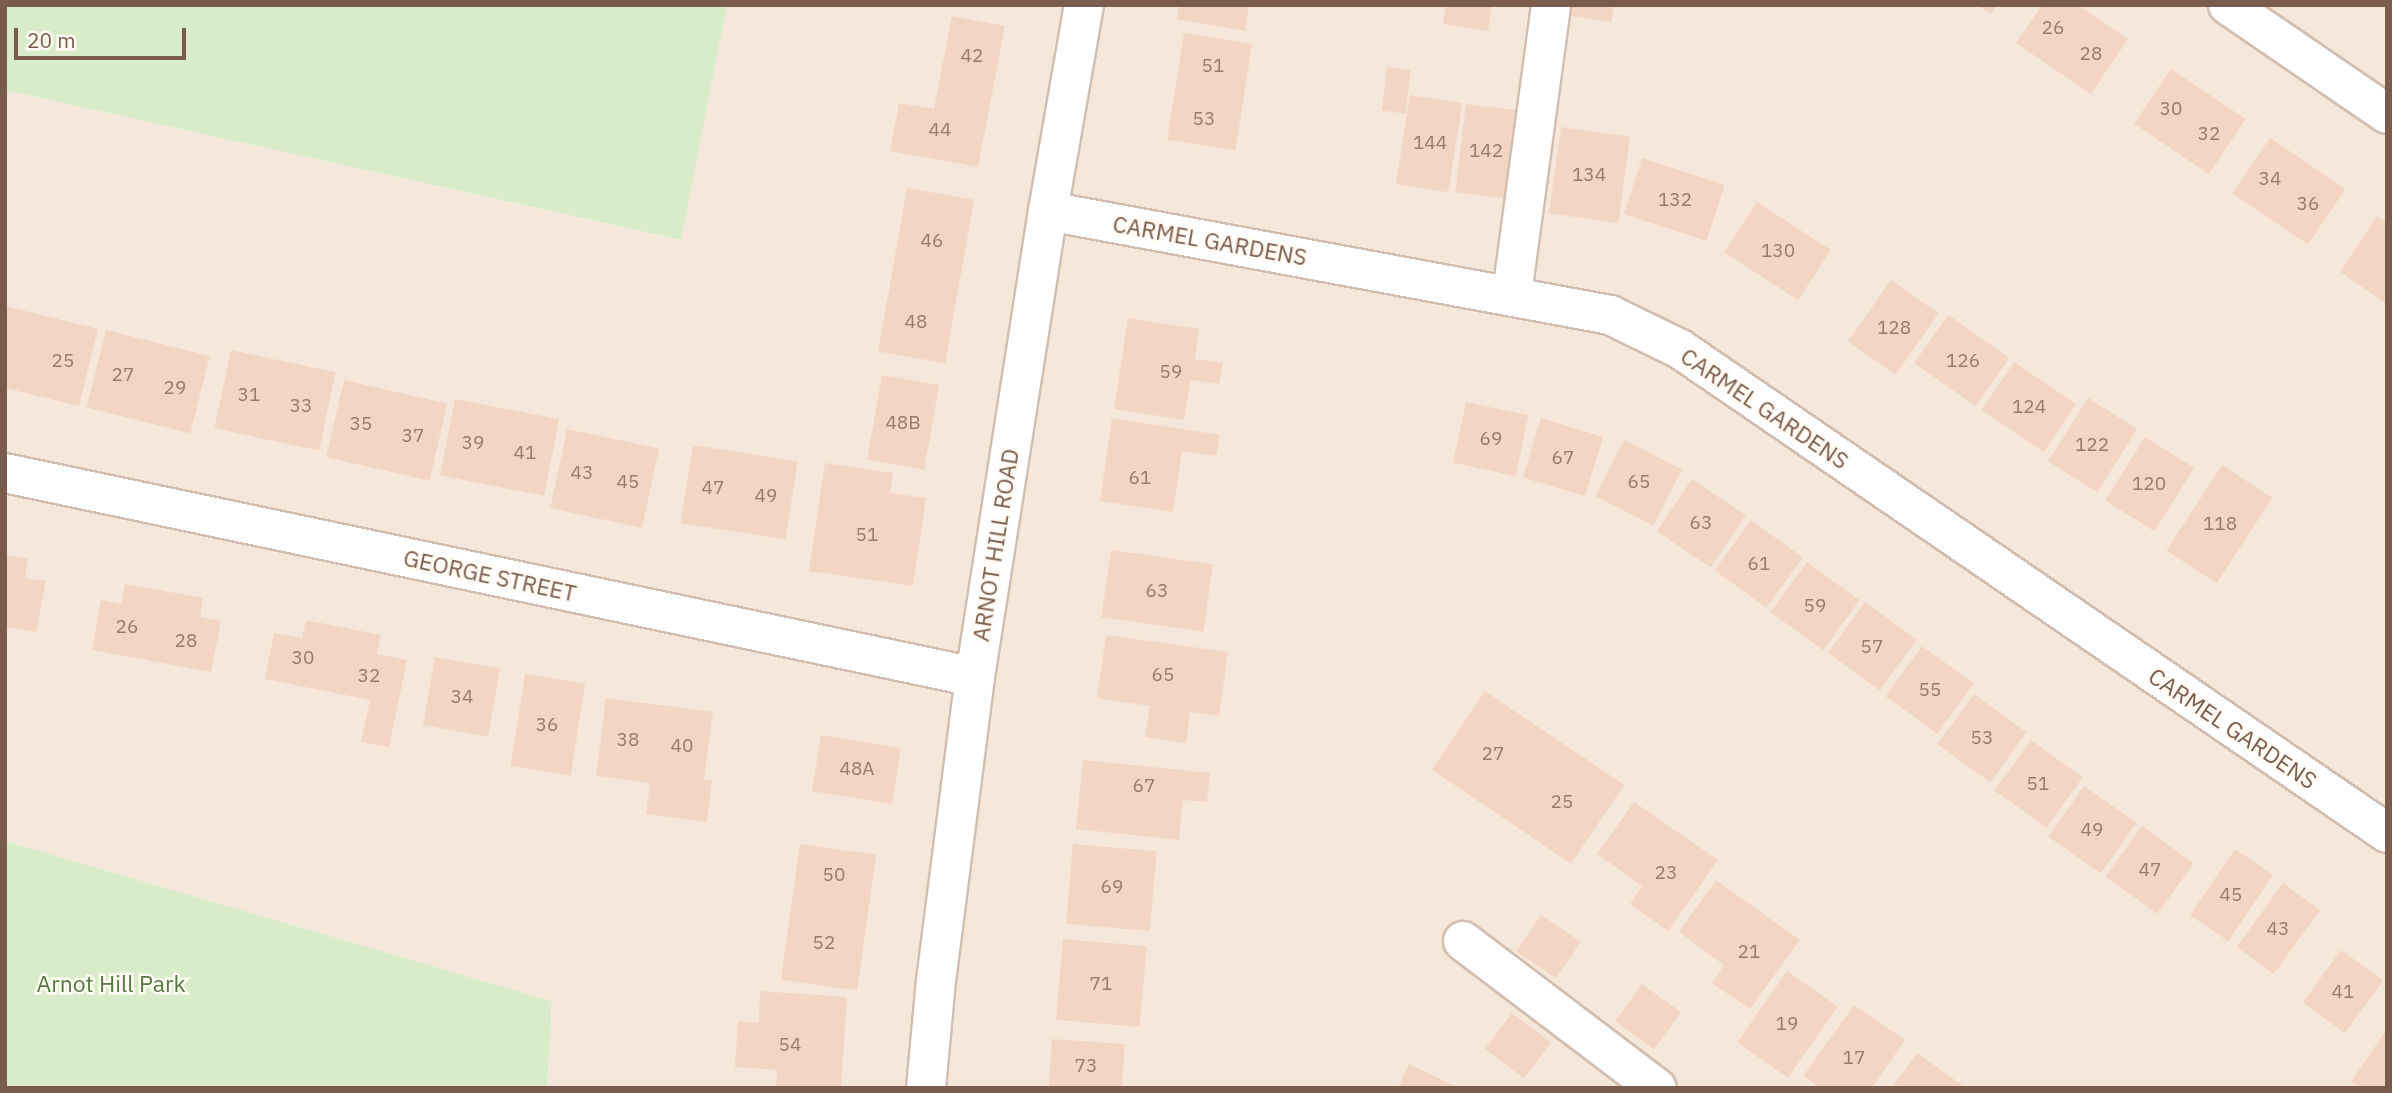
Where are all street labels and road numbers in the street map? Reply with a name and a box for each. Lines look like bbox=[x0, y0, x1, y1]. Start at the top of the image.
street label: CARMEL GARDENS bbox=[1111, 209, 1309, 271]
street label: CARMEL GARDENS bbox=[1676, 342, 1854, 474]
street label: ARNOT HILL ROAD bbox=[966, 447, 1024, 643]
street label: GEORGE STREET bbox=[401, 543, 579, 607]
street label: CARMEL GARDENS bbox=[2144, 662, 2322, 794]

